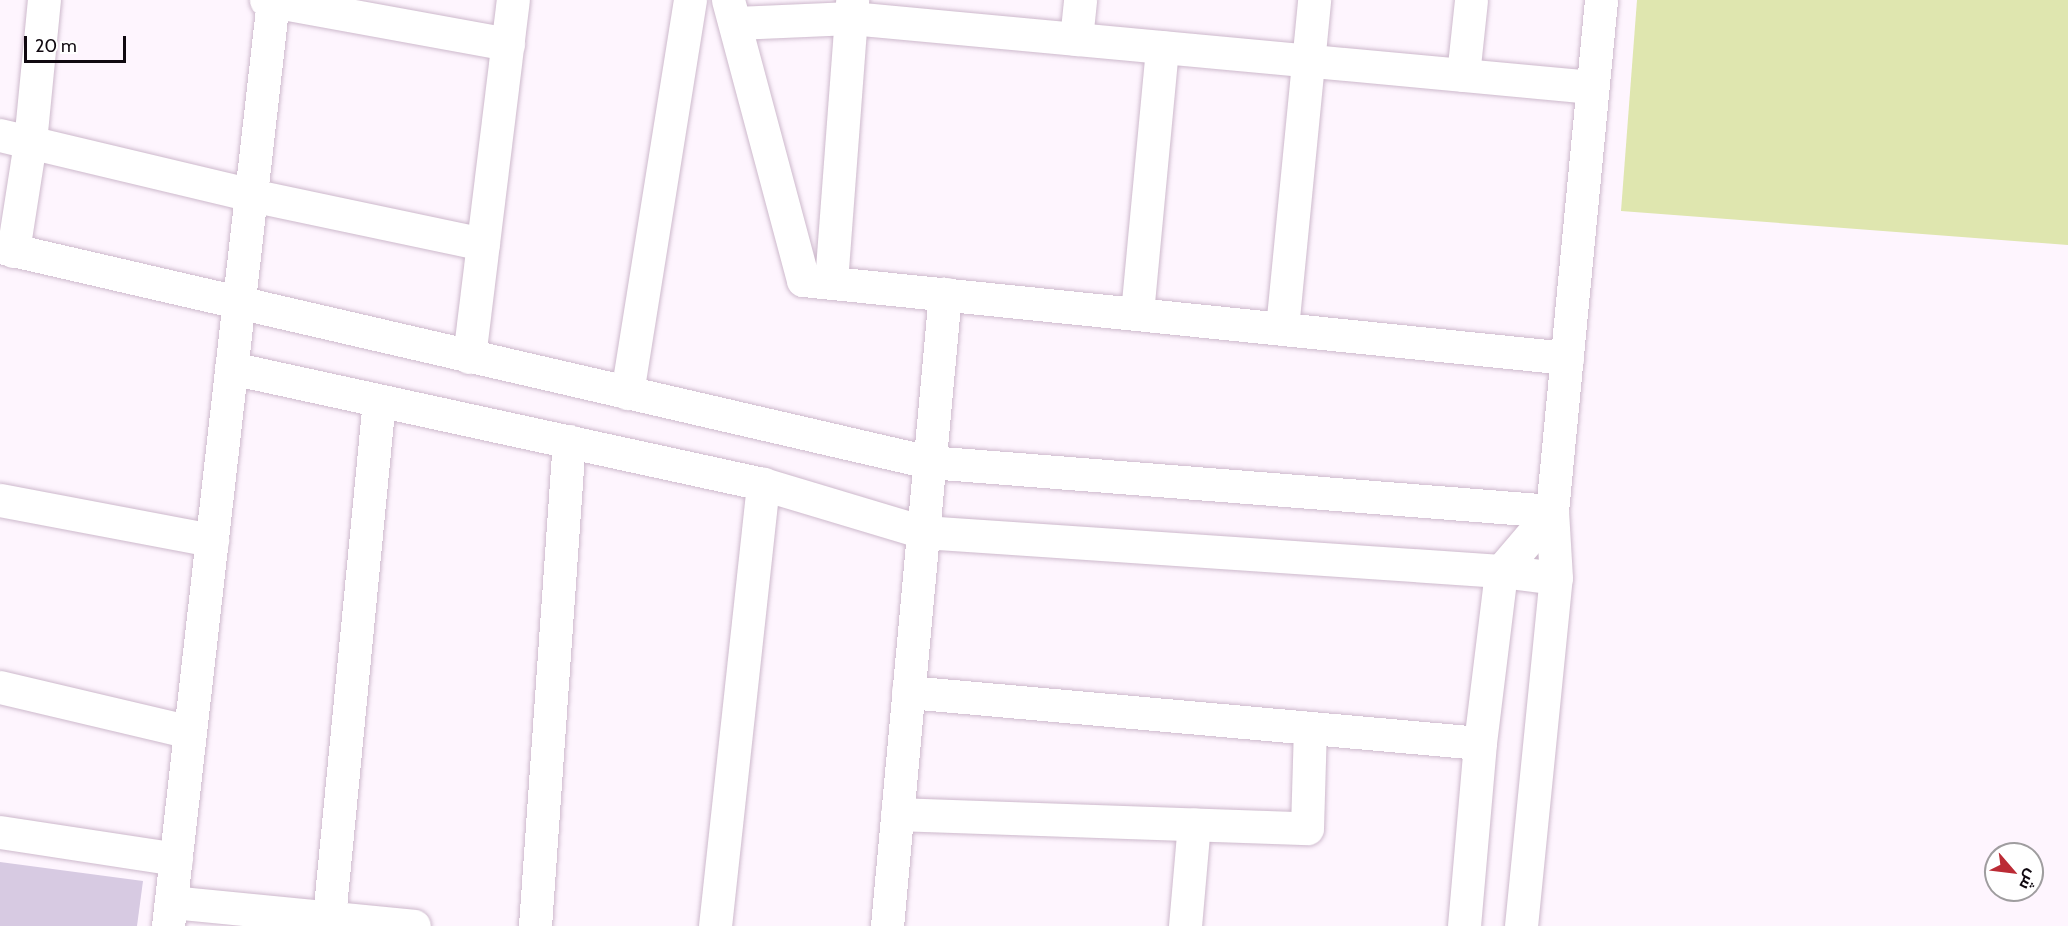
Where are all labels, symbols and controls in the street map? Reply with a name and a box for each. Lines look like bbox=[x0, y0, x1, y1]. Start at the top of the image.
scale bar bbox=[27, 24, 129, 62]
text: 20 m bbox=[35, 35, 77, 57]
north arrow bbox=[1984, 842, 2044, 902]
text: ش bbox=[2015, 866, 2042, 893]

